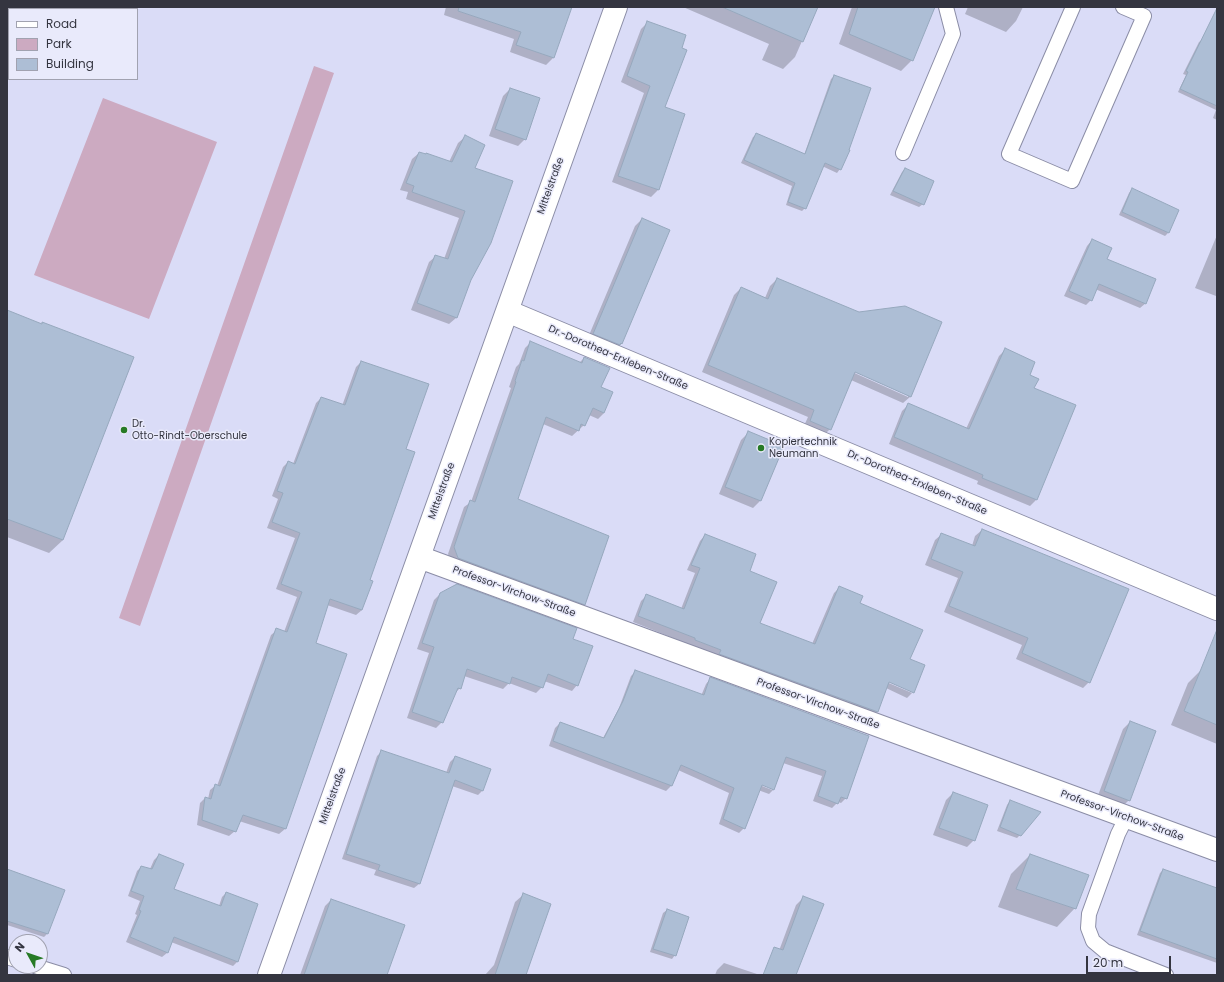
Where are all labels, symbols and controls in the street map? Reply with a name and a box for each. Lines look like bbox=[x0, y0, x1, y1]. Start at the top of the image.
legend bbox=[8, 8, 138, 80]
text: Road bbox=[46, 15, 77, 32]
text: Park bbox=[46, 35, 72, 52]
text: Building bbox=[46, 55, 94, 72]
street label: Mittelstraße bbox=[535, 156, 567, 216]
street label: Dr.-Dorothea-Erxleben-Straße bbox=[546, 323, 690, 393]
place label: Dr. Otto-Rindt-Oberschule bbox=[132, 418, 247, 442]
marker: Dr. Otto-Rindt-Oberschule bbox=[119, 425, 129, 435]
place label: Kopiertechnik Neumann bbox=[769, 436, 837, 460]
marker: Kopiertechnik Neumann bbox=[756, 443, 766, 453]
street label: Dr.-Dorothea-Erxleben-Straße bbox=[845, 448, 989, 518]
street label: Mittelstraße bbox=[426, 461, 458, 521]
street label: Professor-Virchow-Straße bbox=[451, 564, 577, 620]
street label: Professor-Virchow-Straße bbox=[755, 676, 881, 732]
street label: Mittelstraße bbox=[317, 766, 349, 826]
street label: Professor-Virchow-Straße bbox=[1059, 788, 1185, 844]
north arrow bbox=[8, 934, 48, 974]
text: N bbox=[11, 939, 28, 955]
scale bar bbox=[1088, 948, 1173, 974]
text: 20 m bbox=[1093, 954, 1123, 971]

